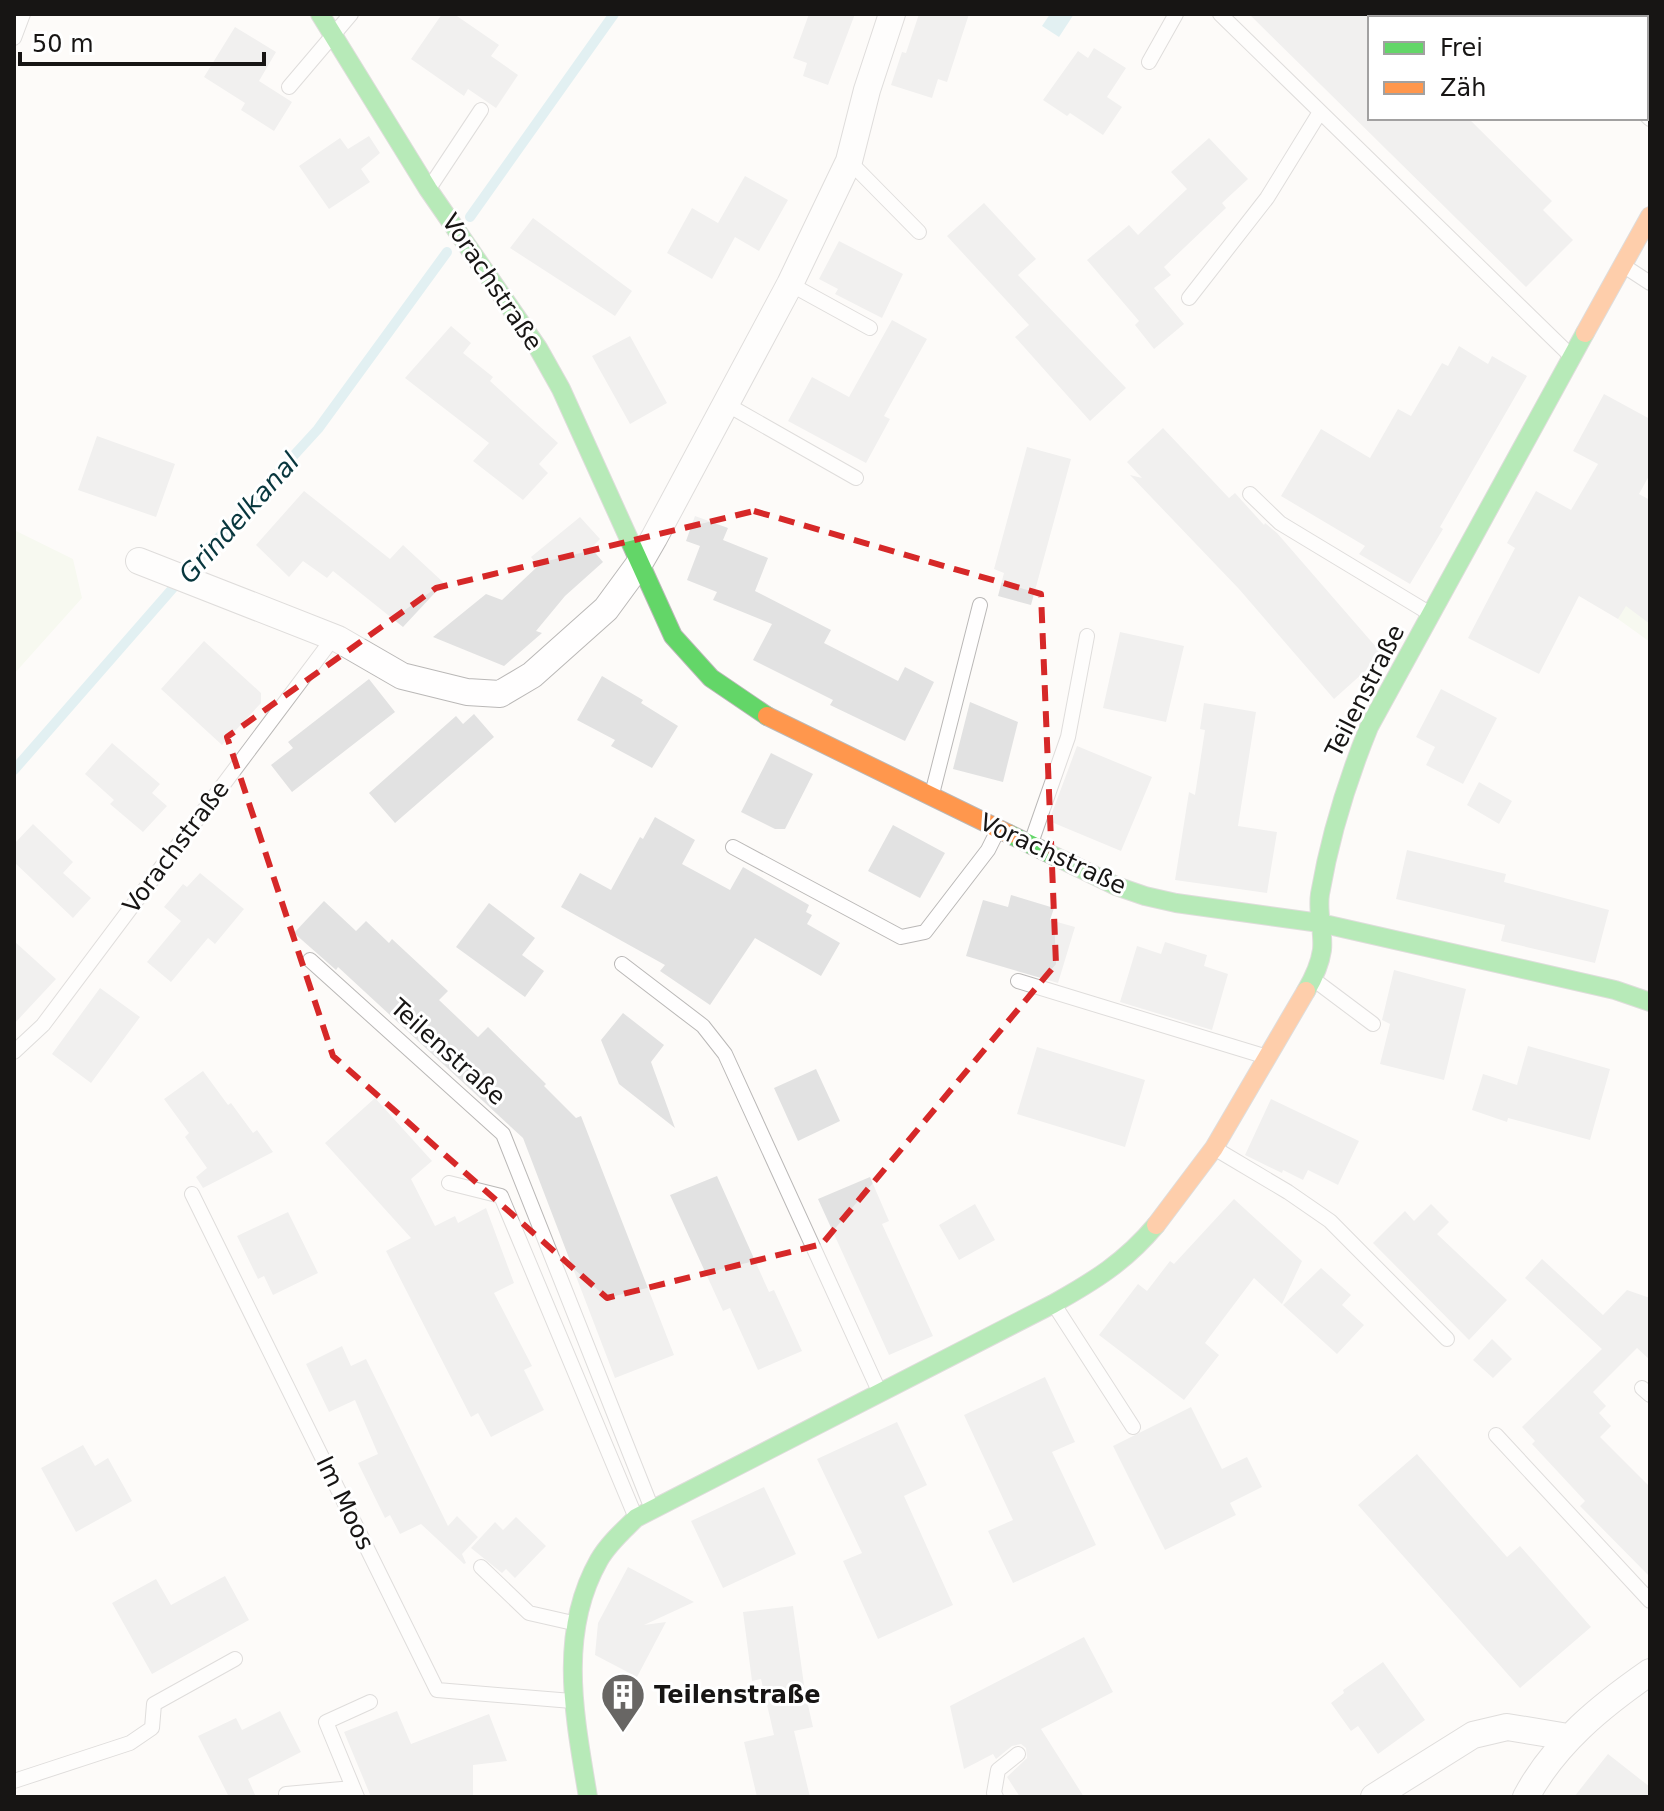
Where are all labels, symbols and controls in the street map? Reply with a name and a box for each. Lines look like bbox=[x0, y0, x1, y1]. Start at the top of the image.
scale bar bbox=[20, 16, 264, 66]
legend bbox=[1368, 16, 1648, 120]
text: 50 m bbox=[32, 30, 94, 58]
text: Frei bbox=[1440, 34, 1483, 62]
text: Zäh bbox=[1440, 74, 1486, 102]
street label: Vorachstraße bbox=[436, 208, 548, 356]
water label: Grindelkanal bbox=[173, 446, 306, 589]
street label: Teilenstraße bbox=[1319, 620, 1410, 763]
street label: Vorachstraße bbox=[117, 775, 235, 919]
street label: Vorachstraße bbox=[975, 808, 1131, 900]
street label: Teilenstraße bbox=[384, 992, 511, 1111]
street label: Im Moos bbox=[310, 1452, 380, 1554]
building icon: Teilenstraße bbox=[599, 1671, 647, 1734]
place label: Teilenstraße bbox=[654, 1681, 821, 1709]

